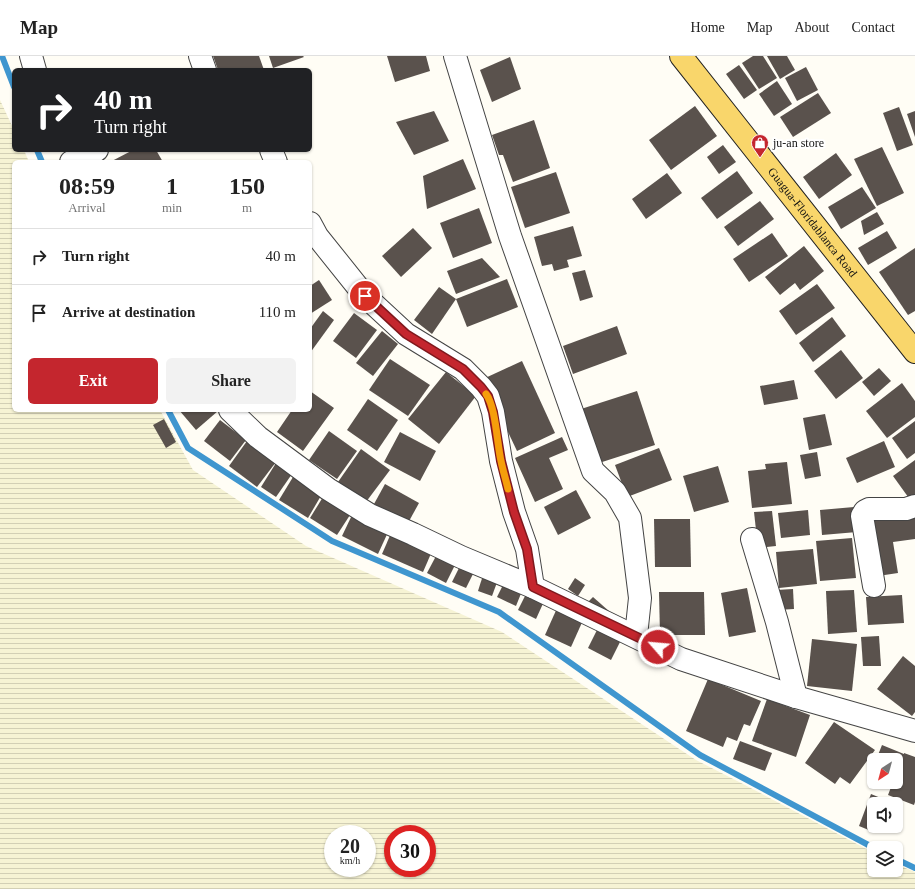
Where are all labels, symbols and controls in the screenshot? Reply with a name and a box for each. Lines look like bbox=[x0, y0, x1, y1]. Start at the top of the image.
text: Map bbox=[20, 17, 58, 38]
text: Home bbox=[691, 20, 725, 35]
text: Map bbox=[747, 20, 772, 35]
text: About bbox=[794, 20, 829, 35]
text: Contact bbox=[851, 20, 895, 35]
icon: right bbox=[28, 84, 80, 136]
text: 40 m bbox=[94, 84, 152, 115]
text: Turn right bbox=[94, 117, 167, 137]
shop icon: ju-an store bbox=[750, 133, 770, 158]
place label: ju-an store bbox=[772, 136, 824, 150]
street label: Guagua-Floridablanca Road bbox=[765, 165, 860, 280]
text: 08:59 bbox=[59, 173, 115, 199]
text: 1 bbox=[166, 173, 178, 199]
text: 150 bbox=[229, 173, 265, 199]
text: Arrival bbox=[68, 200, 106, 215]
text: min bbox=[162, 200, 182, 215]
text: m bbox=[242, 200, 252, 215]
icon: right bbox=[28, 246, 50, 268]
text: Turn right bbox=[62, 248, 129, 264]
text: 40 m bbox=[266, 248, 296, 264]
pin bbox=[348, 279, 382, 313]
icon: arrive bbox=[354, 285, 376, 307]
icon: arrive bbox=[28, 302, 50, 324]
text: Arrive at destination bbox=[62, 304, 195, 320]
text: 110 m bbox=[259, 304, 296, 320]
button: Exit bbox=[28, 358, 158, 404]
button: Share bbox=[166, 358, 296, 404]
position arrow bbox=[637, 626, 679, 668]
north arrow bbox=[867, 753, 903, 789]
map controls bbox=[867, 753, 903, 877]
button: sound bbox=[867, 797, 903, 833]
speed limit sign: 30 bbox=[384, 825, 436, 877]
text: 20 bbox=[340, 835, 360, 857]
button: layers bbox=[867, 841, 903, 877]
text: km/h bbox=[340, 855, 360, 866]

